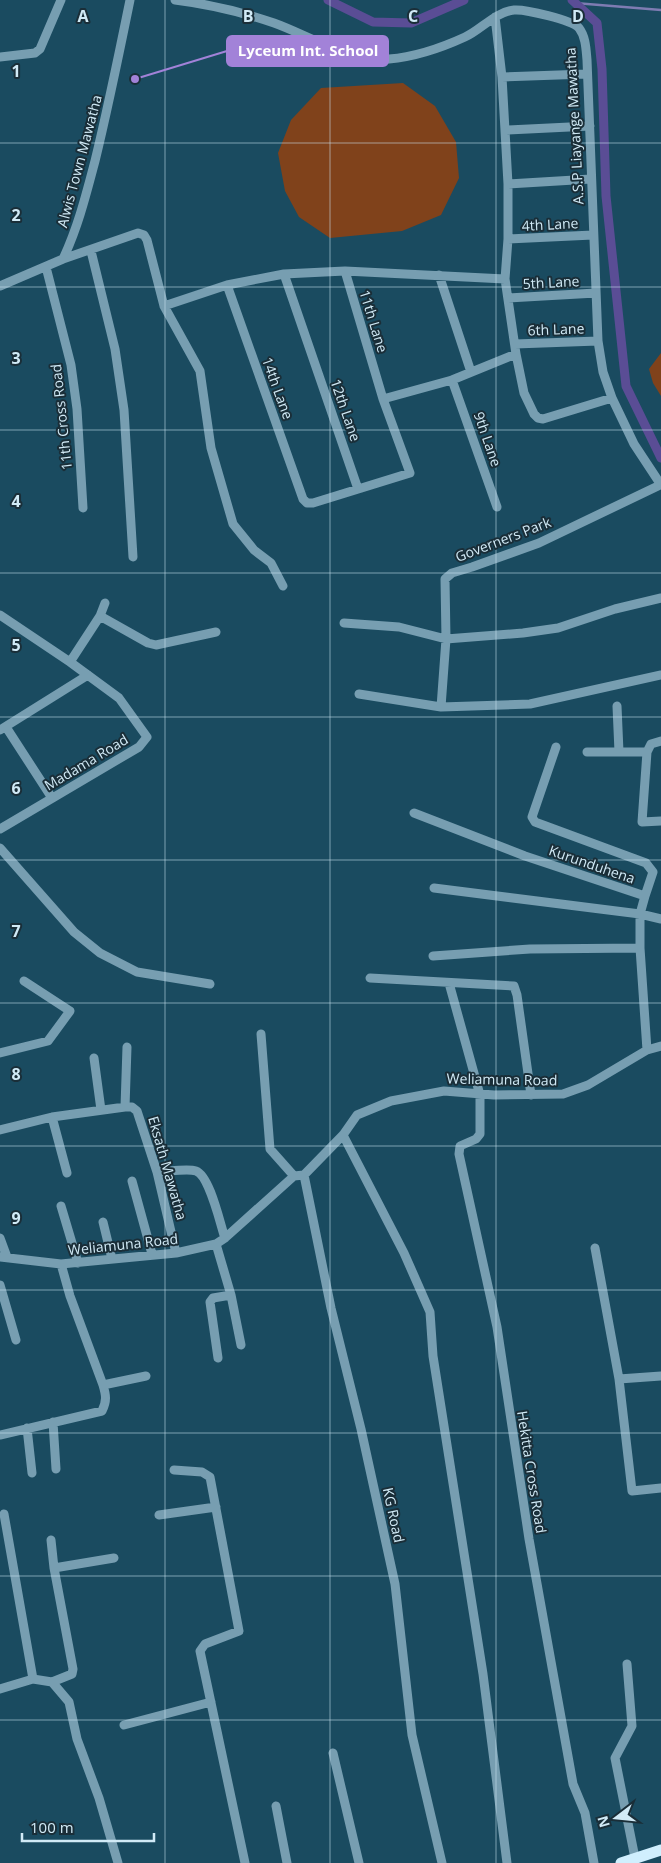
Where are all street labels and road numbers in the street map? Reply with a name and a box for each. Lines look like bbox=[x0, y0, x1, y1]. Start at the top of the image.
street label: A.S.P Liayange Mawatha bbox=[560, 47, 588, 205]
street label: Alwis Town Mawatha bbox=[52, 93, 106, 229]
street label: 4th Lane bbox=[521, 213, 579, 235]
street label: 5th Lane bbox=[522, 271, 580, 293]
street label: 11th Lane bbox=[355, 287, 393, 355]
street label: 6th Lane bbox=[527, 319, 585, 339]
street label: 14th Lane bbox=[258, 354, 298, 422]
street label: 11th Cross Road bbox=[46, 363, 76, 471]
street label: 12th Lane bbox=[326, 376, 366, 444]
street label: 9th Lane bbox=[470, 409, 506, 469]
street label: Governers Park bbox=[452, 512, 554, 566]
street label: Madama Road bbox=[41, 730, 131, 794]
street label: Kurunduhena bbox=[546, 840, 638, 888]
street label: Weliamuna Road bbox=[447, 1069, 557, 1089]
street label: Eksath Mawatha bbox=[144, 1114, 192, 1222]
street label: Weliamuna Road bbox=[67, 1229, 179, 1259]
street label: Hekitta Cross Road bbox=[513, 1409, 551, 1535]
street label: KG Road bbox=[379, 1486, 409, 1544]

